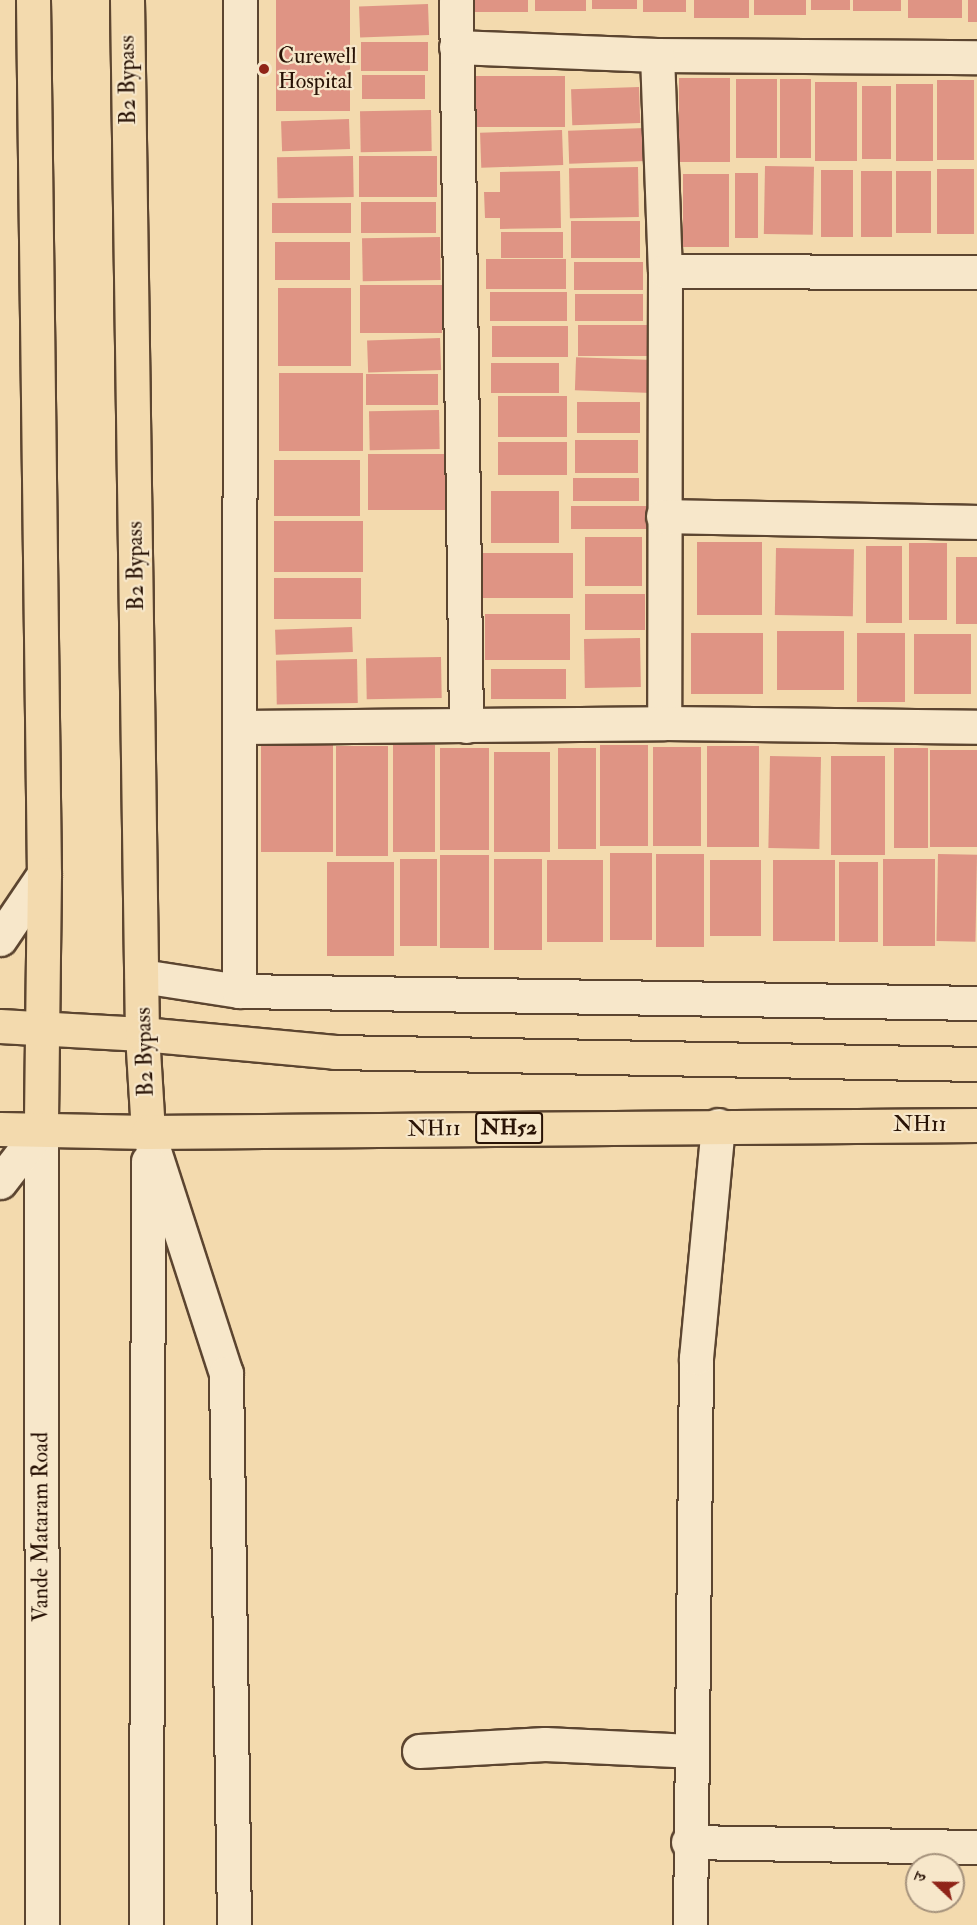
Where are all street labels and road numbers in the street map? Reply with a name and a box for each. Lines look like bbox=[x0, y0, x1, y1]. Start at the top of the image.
street label: B2 Bypass bbox=[114, 35, 142, 125]
street label: B2 Bypass bbox=[122, 521, 150, 611]
street label: B2 Bypass bbox=[130, 1007, 160, 1097]
road number: NH52 bbox=[474, 1110, 544, 1146]
street label: NH11 bbox=[893, 1112, 947, 1138]
street label: NH11 bbox=[407, 1115, 461, 1143]
street label: Vande Mataram Road bbox=[28, 1432, 54, 1622]

